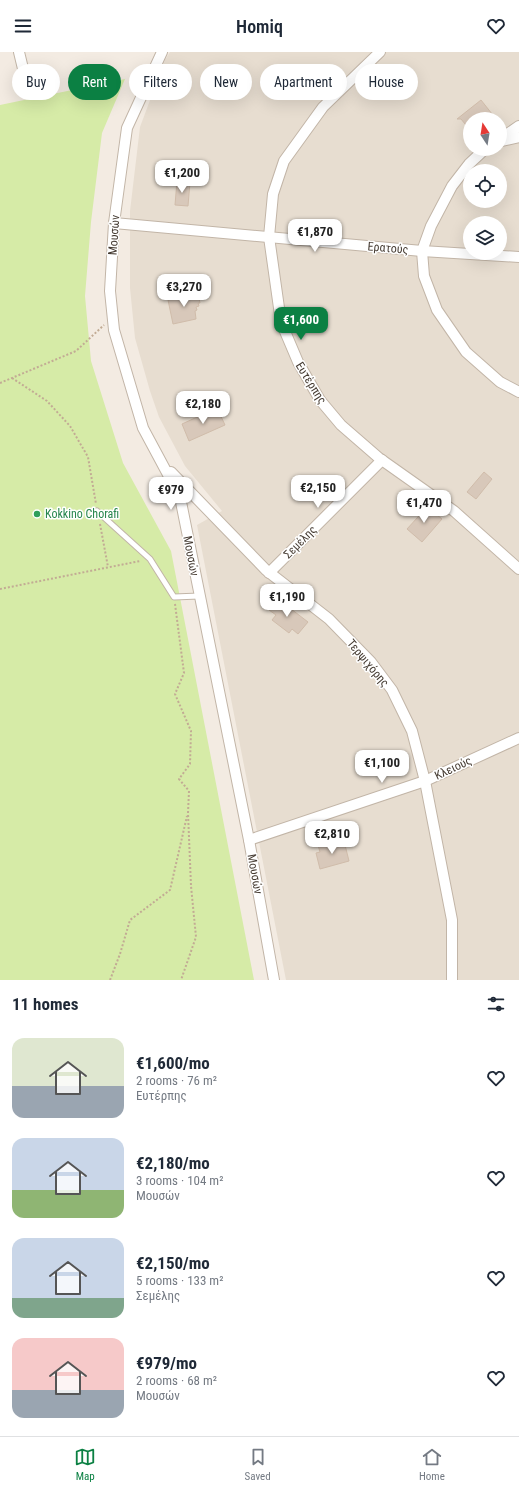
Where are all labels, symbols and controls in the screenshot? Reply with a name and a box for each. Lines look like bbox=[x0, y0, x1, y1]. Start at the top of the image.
icon: menu bbox=[12, 15, 34, 37]
icon: heart bbox=[485, 15, 507, 37]
text: Homiq bbox=[236, 16, 283, 37]
chip: Buy bbox=[12, 64, 60, 100]
chip: Rent bbox=[68, 64, 121, 100]
chip: Filters bbox=[129, 64, 192, 100]
chip: New bbox=[200, 64, 252, 100]
chip: Apartment bbox=[260, 64, 347, 100]
chip: House bbox=[355, 64, 418, 100]
north arrow bbox=[463, 112, 507, 156]
map controls bbox=[463, 112, 507, 260]
pin: €1,200 bbox=[149, 160, 215, 194]
button: locate bbox=[463, 164, 507, 208]
text: €1,200 bbox=[164, 165, 200, 180]
street label: Μουσών bbox=[106, 214, 122, 256]
button: layers bbox=[463, 216, 507, 260]
pin: €1,870 bbox=[282, 219, 348, 253]
text: €1,870 bbox=[297, 224, 333, 239]
street label: Ερατούς bbox=[367, 239, 409, 257]
pin: €3,270 bbox=[151, 274, 217, 308]
text: €3,270 bbox=[166, 279, 202, 294]
pin: €1,600 bbox=[268, 307, 334, 341]
text: €1,600 bbox=[283, 312, 319, 327]
street label: Ευτέρπης bbox=[293, 359, 329, 407]
pin: €2,180 bbox=[170, 391, 236, 425]
text: €2,180 bbox=[185, 396, 221, 411]
pin: €2,150 bbox=[285, 475, 351, 509]
pin: €979 bbox=[147, 477, 195, 511]
text: €2,150 bbox=[300, 480, 336, 495]
text: €979 bbox=[158, 482, 184, 497]
pin: €1,470 bbox=[391, 490, 457, 524]
text: €1,470 bbox=[406, 495, 442, 510]
place label: Kokkino Chorafi bbox=[45, 507, 119, 521]
marker: Kokkino Chorafi bbox=[32, 509, 42, 519]
street label: Σεμέλης bbox=[281, 522, 320, 561]
street label: Μουσών bbox=[180, 535, 202, 577]
pin: €1,190 bbox=[254, 584, 320, 618]
text: €1,190 bbox=[269, 589, 305, 604]
street label: Τερψιχόρης bbox=[344, 636, 392, 690]
pin: €1,100 bbox=[349, 750, 415, 784]
street label: Κλειούς bbox=[432, 753, 474, 783]
text: €1,100 bbox=[364, 755, 400, 770]
pin: €2,810 bbox=[299, 821, 365, 855]
text: €2,810 bbox=[314, 826, 350, 841]
street label: Μουσών bbox=[245, 853, 265, 895]
icon: filters bbox=[485, 993, 507, 1015]
text: 11 homes bbox=[12, 994, 78, 1014]
text: €1,600/mo bbox=[136, 1053, 210, 1073]
icon: home bbox=[44, 1054, 92, 1102]
icon: heart bbox=[485, 1067, 507, 1089]
text: 2 rooms · 76 m² bbox=[136, 1073, 217, 1088]
text: Ευτέρπης bbox=[136, 1088, 187, 1103]
text: €2,180/mo bbox=[136, 1153, 210, 1173]
icon: home bbox=[44, 1154, 92, 1202]
icon: heart bbox=[485, 1167, 507, 1189]
text: 3 rooms · 104 m² bbox=[136, 1173, 223, 1188]
text: Μουσών bbox=[136, 1188, 180, 1203]
text: €2,150/mo bbox=[136, 1253, 210, 1273]
icon: home bbox=[44, 1254, 92, 1302]
icon: heart bbox=[485, 1267, 507, 1289]
text: 5 rooms · 133 m² bbox=[136, 1273, 223, 1288]
text: Σεμέλης bbox=[136, 1288, 180, 1303]
text: €979/mo bbox=[136, 1353, 197, 1373]
icon: home bbox=[44, 1354, 92, 1402]
icon: heart bbox=[485, 1367, 507, 1389]
text: 2 rooms · 68 m² bbox=[136, 1373, 217, 1388]
text: Μουσών bbox=[136, 1388, 180, 1403]
tab: Map bbox=[74, 1446, 96, 1483]
tab: Saved bbox=[245, 1446, 271, 1483]
tab: Home bbox=[419, 1446, 445, 1483]

